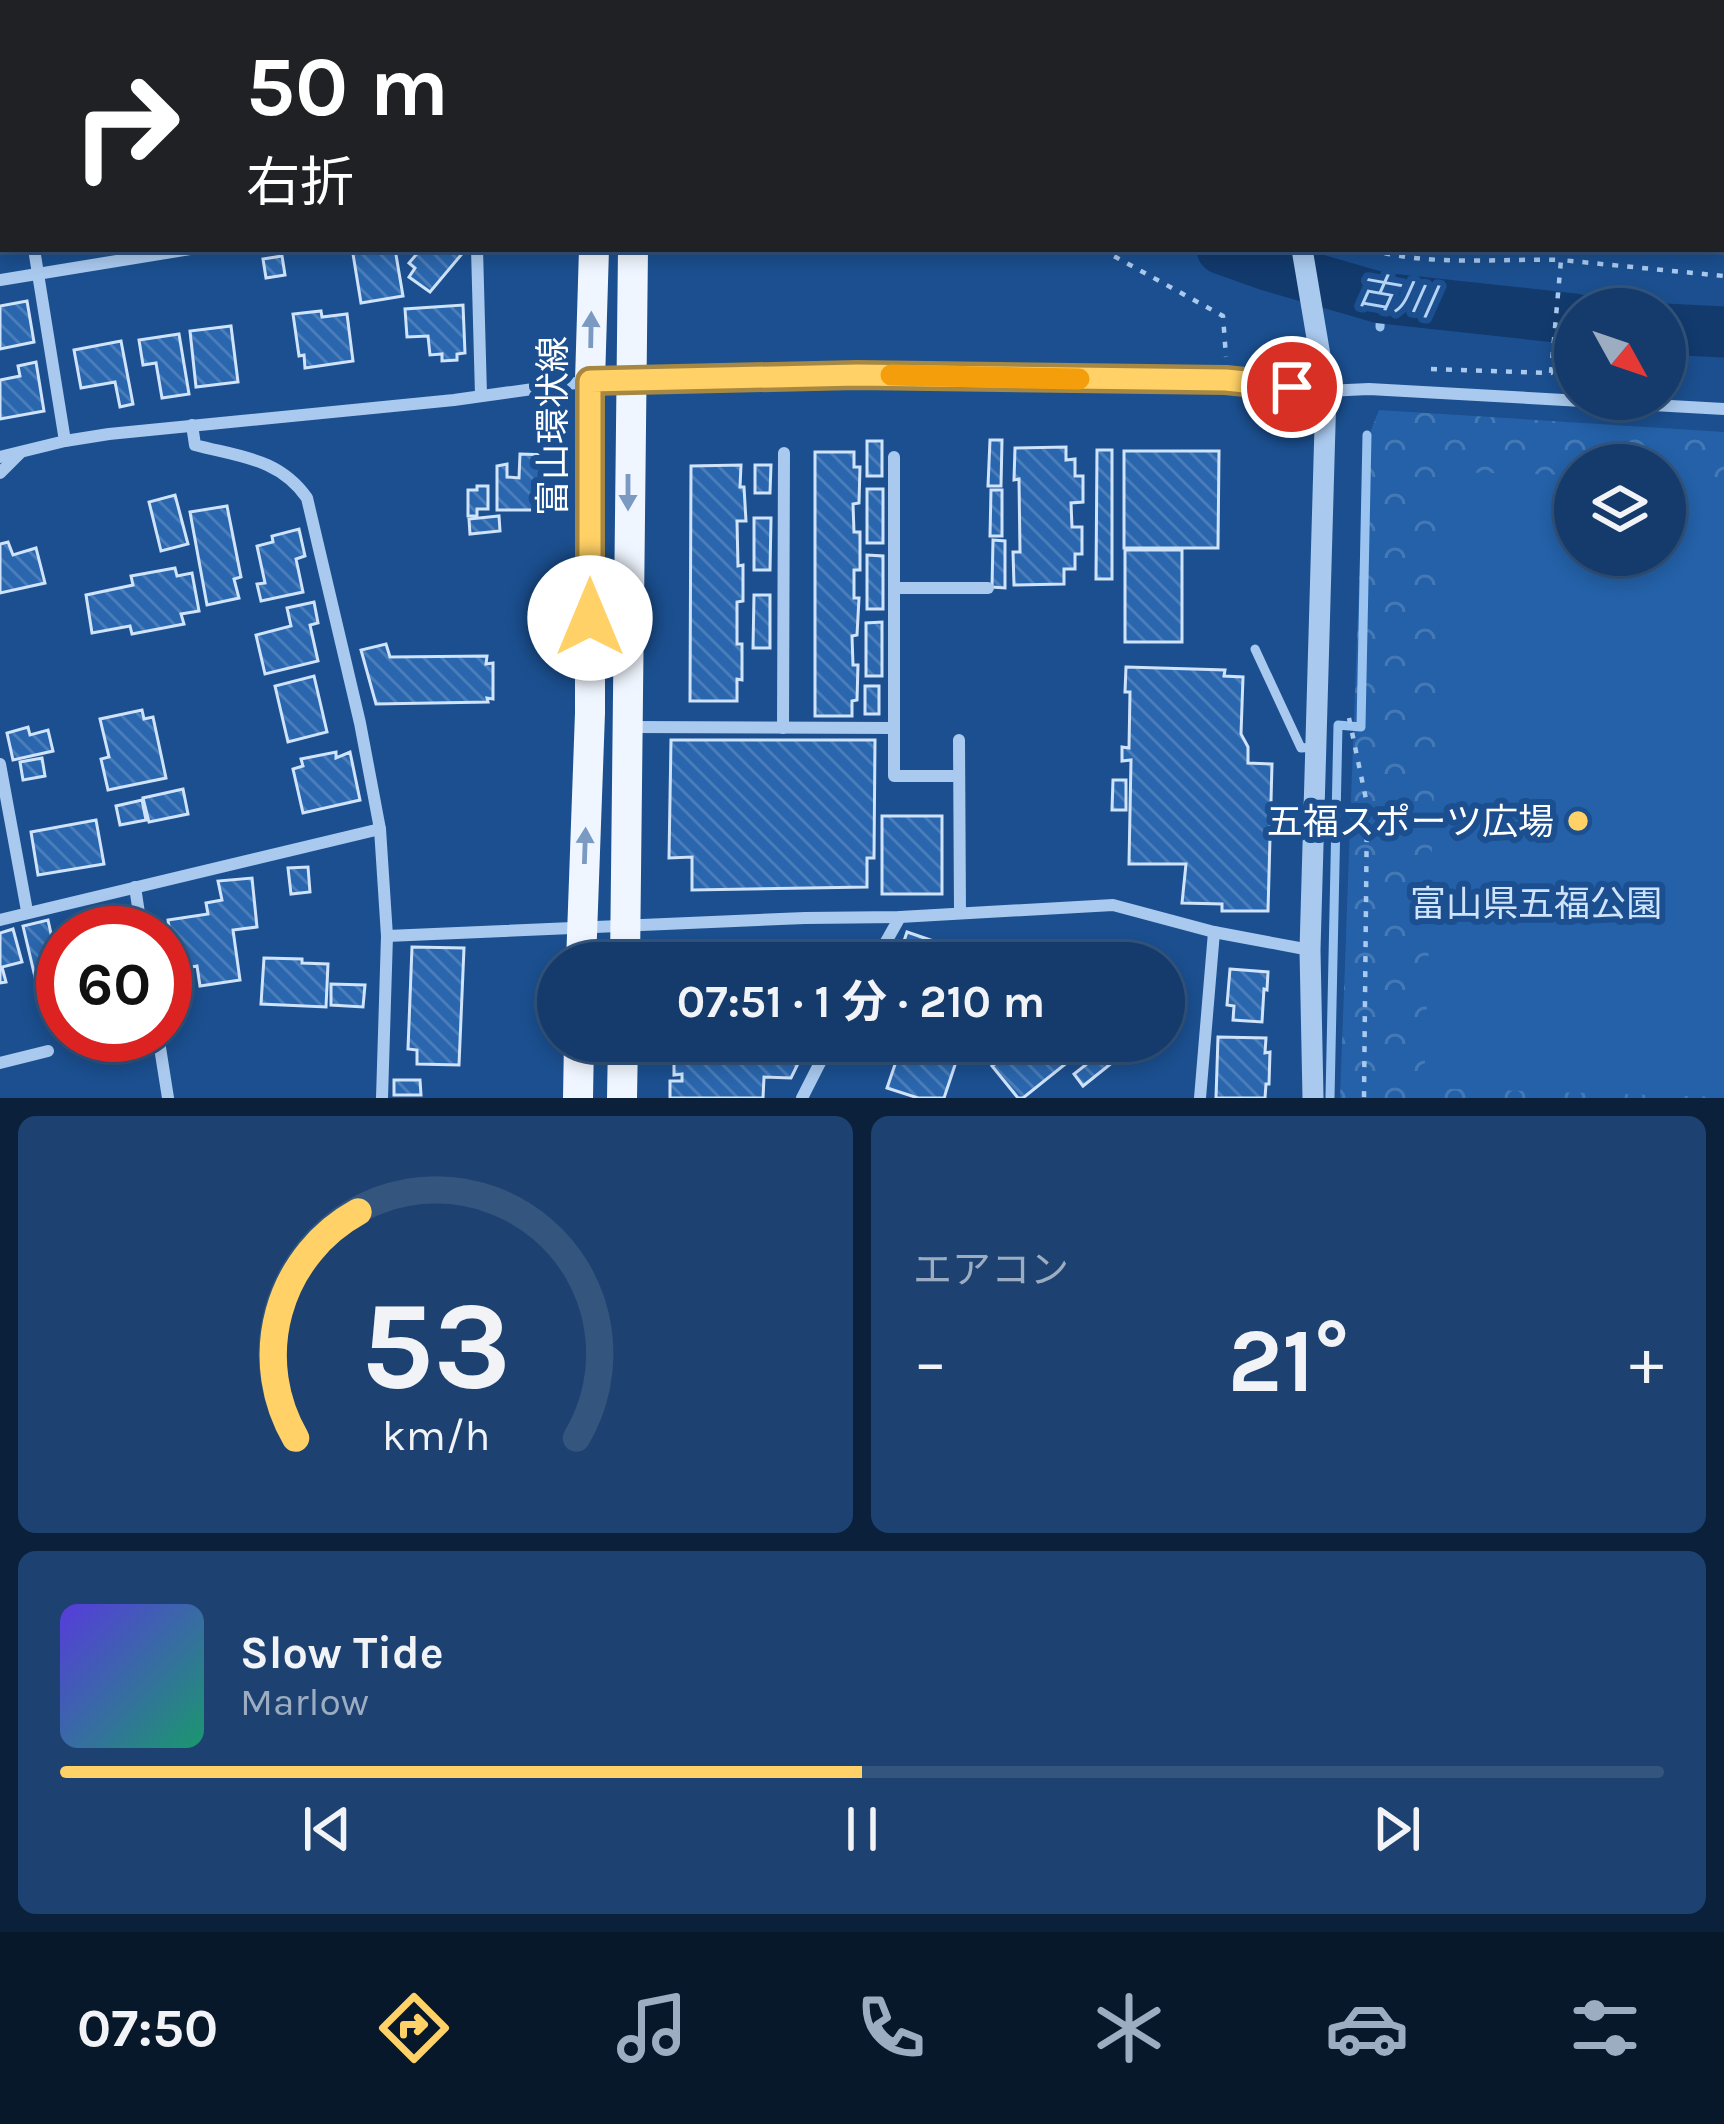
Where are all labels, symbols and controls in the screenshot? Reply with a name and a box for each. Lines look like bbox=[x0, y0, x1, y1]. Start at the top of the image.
text: 50 m bbox=[246, 38, 449, 136]
icon: right bbox=[48, 48, 204, 204]
text: 右折 bbox=[246, 151, 354, 215]
water label: 古川 bbox=[1353, 267, 1442, 326]
north arrow bbox=[1554, 288, 1686, 420]
map controls bbox=[1554, 288, 1686, 576]
one-way arrow bbox=[582, 310, 601, 348]
street label: 富山環状線 bbox=[532, 336, 574, 516]
pin bbox=[1241, 336, 1343, 438]
icon: arrive bbox=[1259, 354, 1325, 420]
button: layers bbox=[1554, 444, 1686, 576]
one-way arrow bbox=[619, 474, 638, 512]
position arrow bbox=[527, 555, 653, 681]
place label: 五福スポーツ広場 bbox=[1267, 801, 1554, 843]
marker: 五福スポーツ広場 bbox=[1565, 808, 1591, 834]
one-way arrow bbox=[575, 826, 594, 864]
park label: 富山県五福公園 bbox=[1410, 883, 1662, 925]
speed limit sign: 60 bbox=[36, 906, 192, 1062]
text: 07:51 · 1 分 · 210 m bbox=[677, 976, 1045, 1028]
text: エアコン bbox=[913, 1247, 1069, 1293]
text: 53 bbox=[360, 1273, 511, 1418]
text: 21° bbox=[1228, 1308, 1349, 1414]
text: − bbox=[913, 1323, 948, 1401]
text: + bbox=[1629, 1323, 1664, 1401]
text: km/h bbox=[381, 1410, 490, 1460]
text: Slow Tide bbox=[240, 1627, 444, 1679]
text: Marlow bbox=[240, 1679, 369, 1725]
icon: previous bbox=[294, 1796, 360, 1862]
icon: pause bbox=[829, 1796, 895, 1862]
icon: next bbox=[1364, 1796, 1430, 1862]
icon: directions bbox=[372, 1986, 456, 2070]
icon: music bbox=[610, 1986, 694, 2070]
icon: phone bbox=[849, 1986, 933, 2070]
icon: climate bbox=[1087, 1986, 1171, 2070]
icon: car bbox=[1325, 1986, 1409, 2070]
icon: filters bbox=[1563, 1986, 1647, 2070]
text: 07:50 bbox=[77, 1996, 218, 2060]

